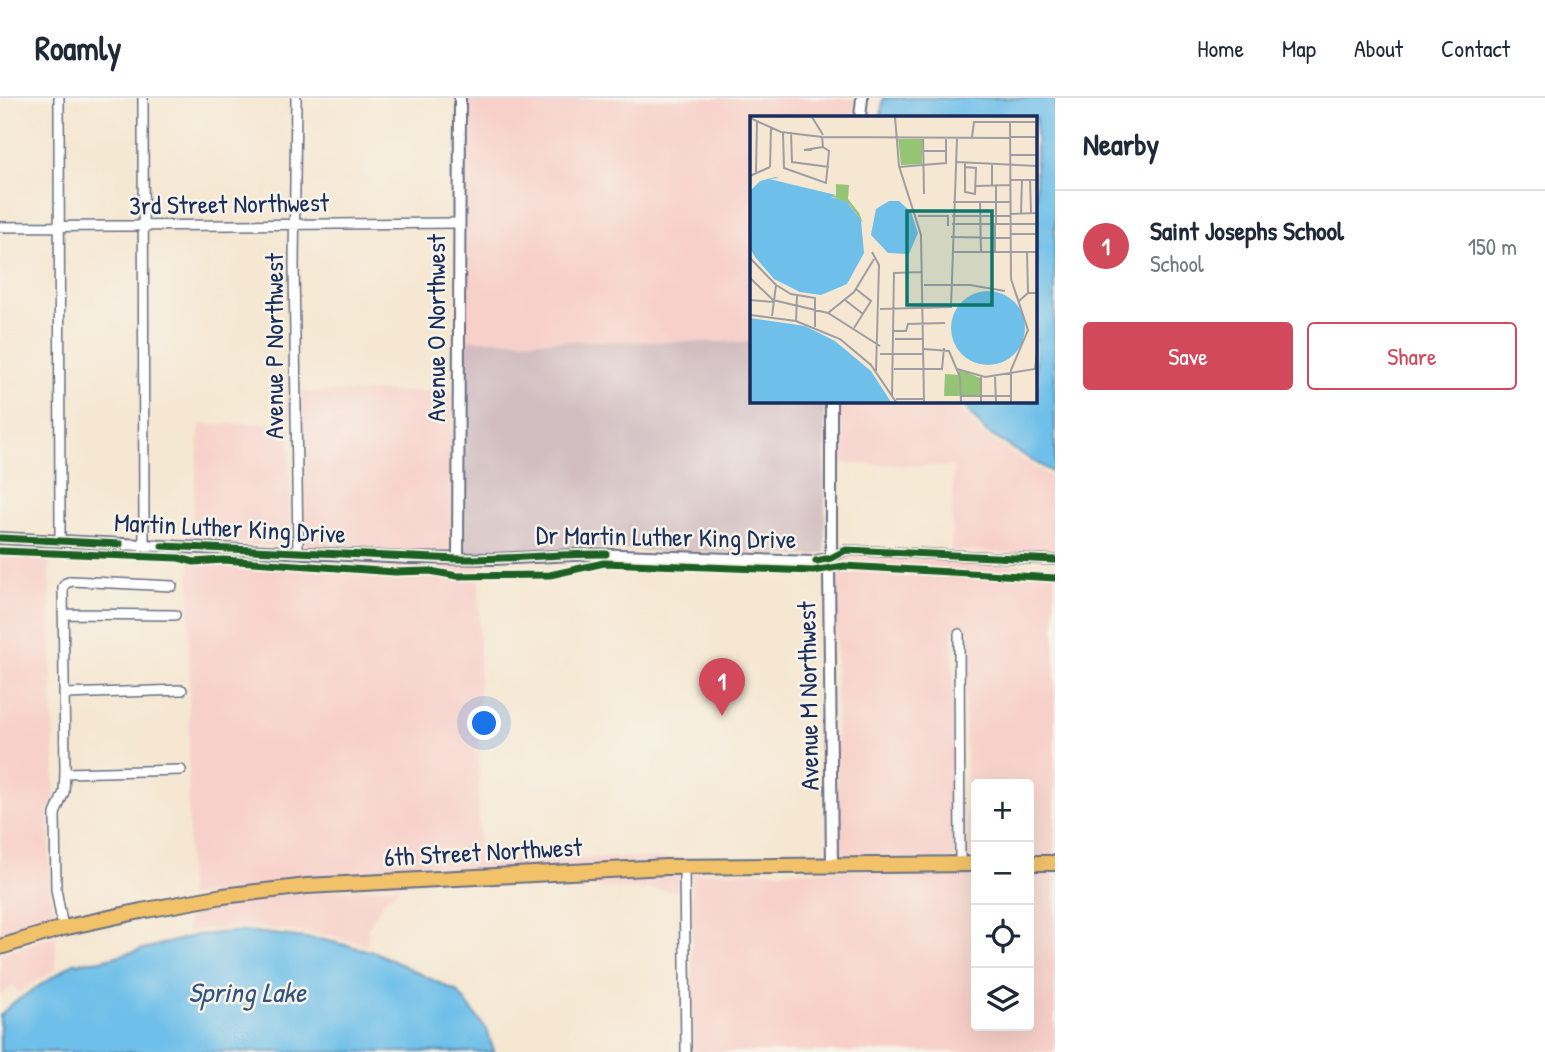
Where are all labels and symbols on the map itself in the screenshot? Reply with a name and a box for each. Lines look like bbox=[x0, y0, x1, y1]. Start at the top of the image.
inset map bbox=[750, 116, 1038, 402]
street label: 3rd Street Northwest bbox=[129, 184, 330, 223]
street label: Avenue O Northwest bbox=[418, 233, 453, 422]
street label: Avenue P Northwest bbox=[256, 252, 291, 439]
street label: Martin Luther King Drive bbox=[113, 504, 347, 551]
street label: Dr Martin Luther King Drive bbox=[535, 517, 797, 556]
street label: Avenue M Northwest bbox=[788, 600, 827, 791]
pin: 1 bbox=[699, 658, 745, 716]
your location bbox=[467, 706, 501, 740]
street label: 6th Street Northwest bbox=[383, 829, 584, 874]
water label: Spring Lake bbox=[188, 973, 308, 1011]

